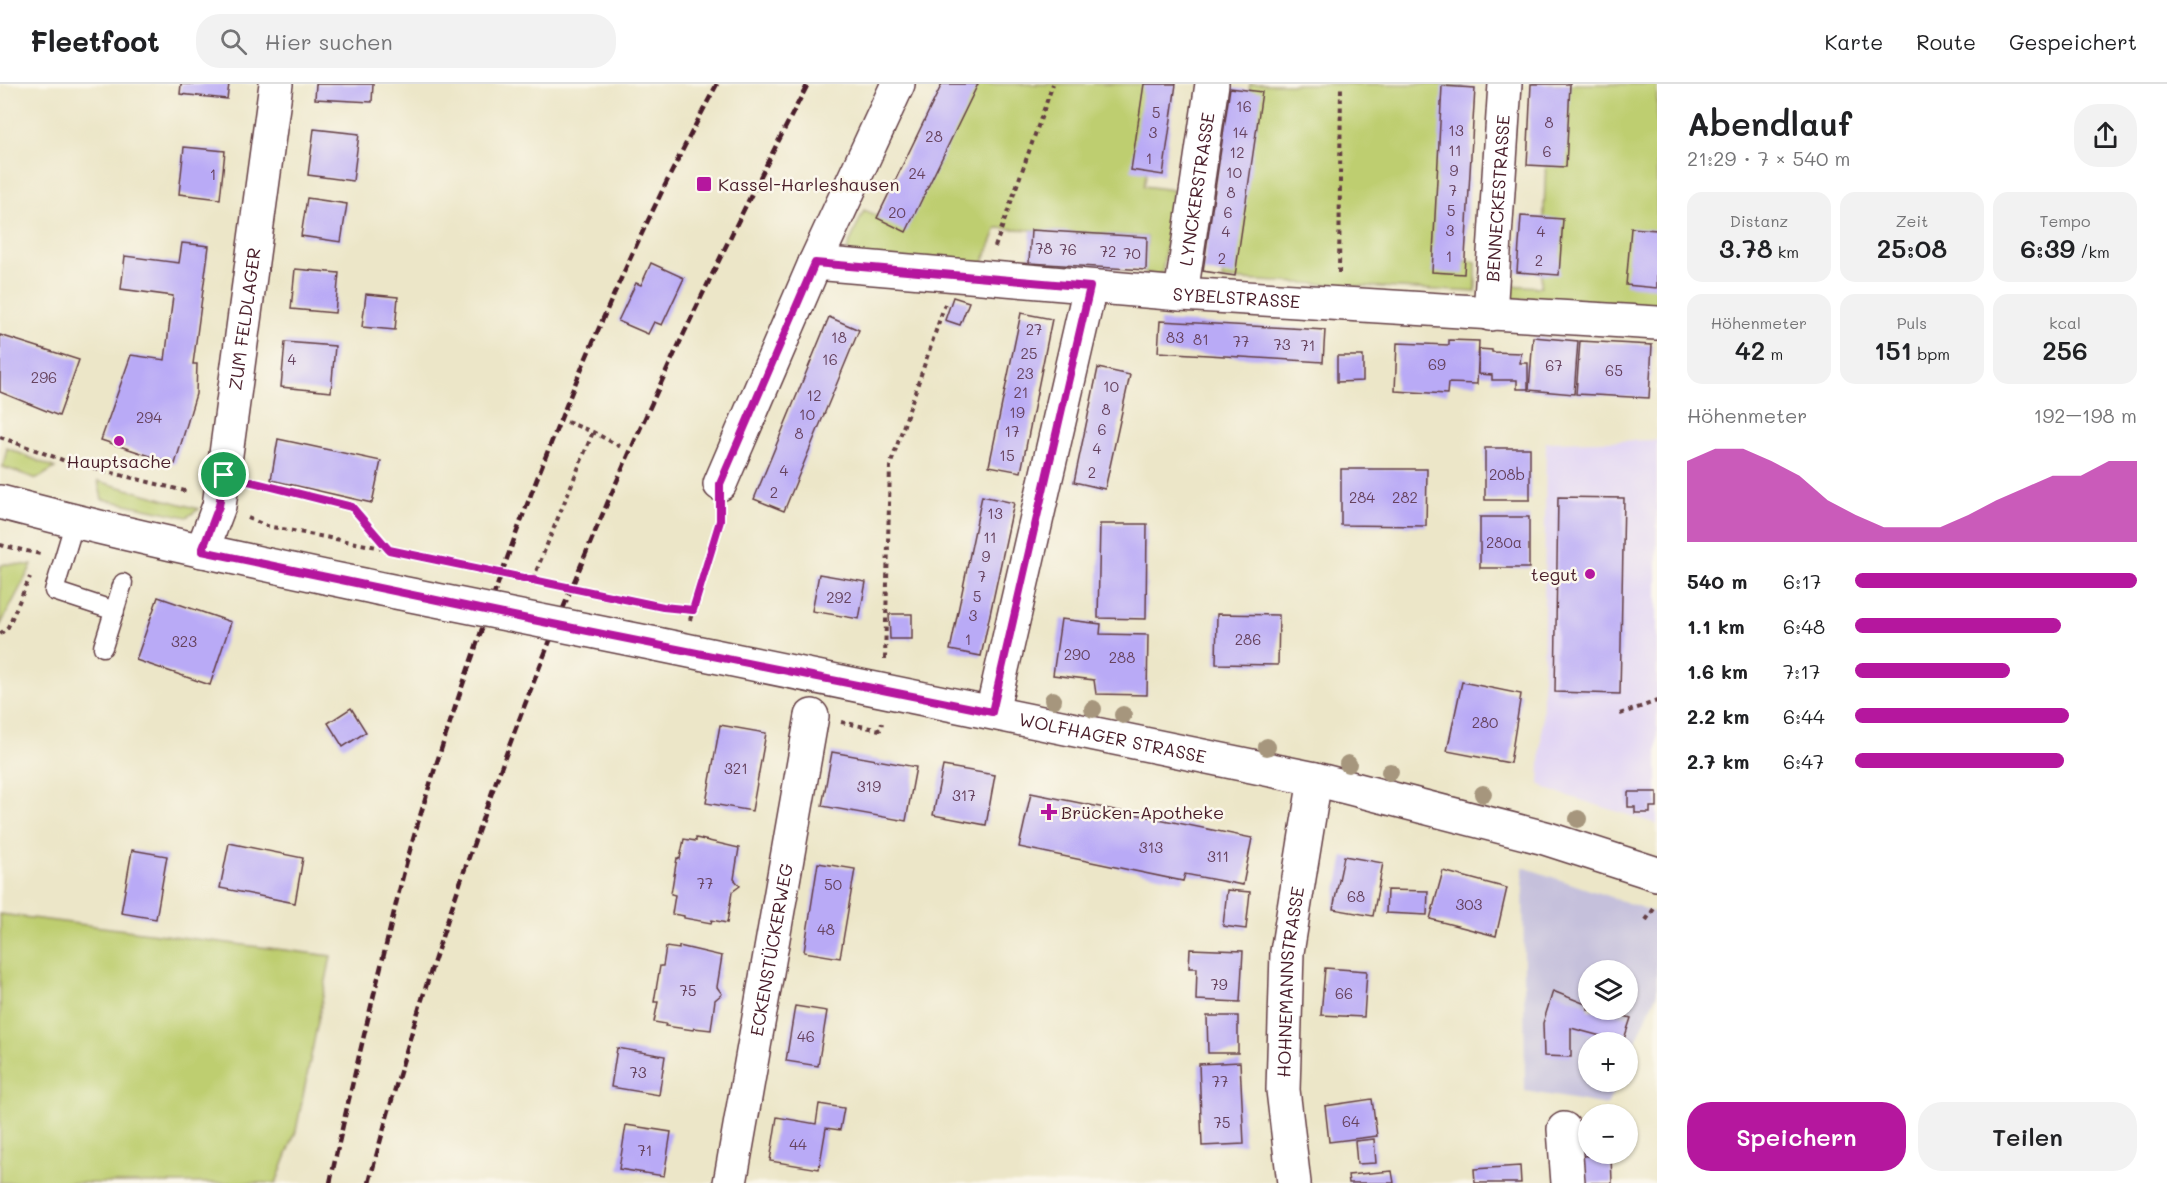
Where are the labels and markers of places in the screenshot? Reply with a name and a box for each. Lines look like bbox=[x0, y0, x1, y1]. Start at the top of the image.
place label: Kassel-Harleshausen bbox=[718, 172, 899, 196]
marker: Kassel-Harleshausen bbox=[695, 175, 713, 193]
marker: Hauptsache bbox=[112, 434, 126, 448]
place label: Hauptsache bbox=[67, 449, 171, 473]
pin bbox=[198, 449, 249, 500]
place label: tegut bbox=[1531, 562, 1578, 586]
marker: tegut bbox=[1583, 567, 1597, 581]
place label: Brücken-Apotheke bbox=[1061, 800, 1224, 824]
marker: Brücken-Apotheke bbox=[1042, 805, 1056, 819]

